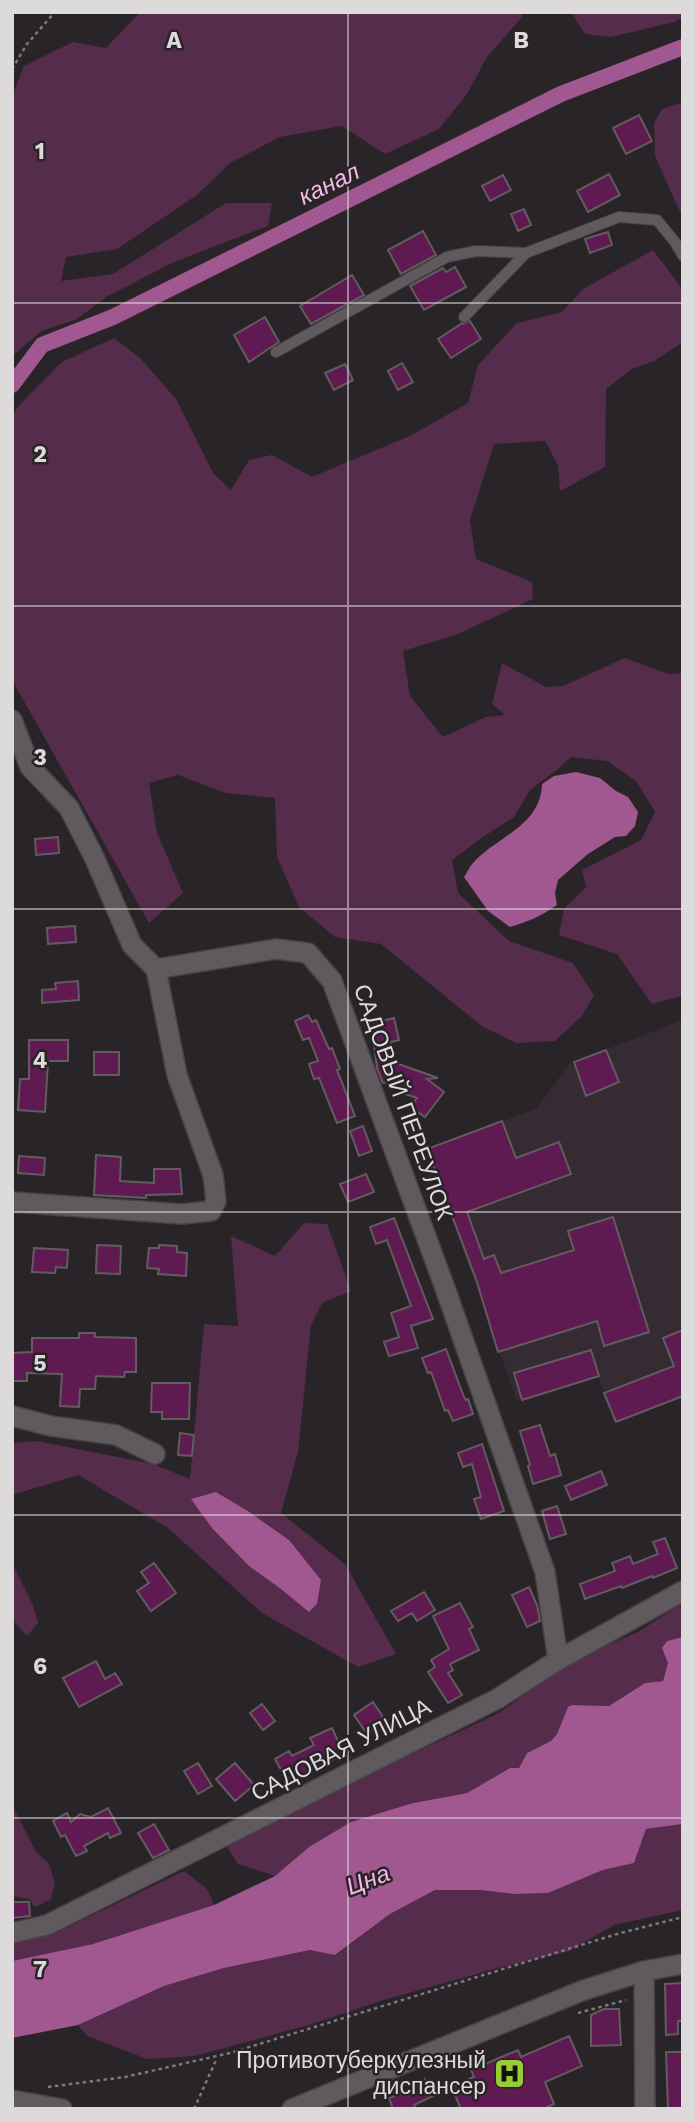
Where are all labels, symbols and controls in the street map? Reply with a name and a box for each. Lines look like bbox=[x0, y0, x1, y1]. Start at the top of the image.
text: A bbox=[166, 27, 182, 54]
text: B bbox=[513, 27, 529, 54]
text: 1 bbox=[35, 138, 45, 165]
water label: канал bbox=[294, 157, 365, 211]
text: 2 bbox=[33, 441, 47, 468]
text: 3 bbox=[33, 744, 47, 771]
street label: САДОВЫЙ ПЕРЕУЛОК bbox=[348, 980, 459, 1224]
text: 4 bbox=[33, 1047, 48, 1074]
text: 5 bbox=[33, 1350, 47, 1377]
text: 6 bbox=[33, 1653, 47, 1680]
street label: САДОВАЯ УЛИЦА bbox=[247, 1693, 436, 1807]
water label: Цна bbox=[342, 1859, 394, 1901]
text: 7 bbox=[33, 1956, 47, 1983]
place label: Противотуберкулезный диспансер bbox=[236, 2047, 486, 2100]
hospital icon: Противотуберкулезный диспансер bbox=[492, 2056, 526, 2090]

